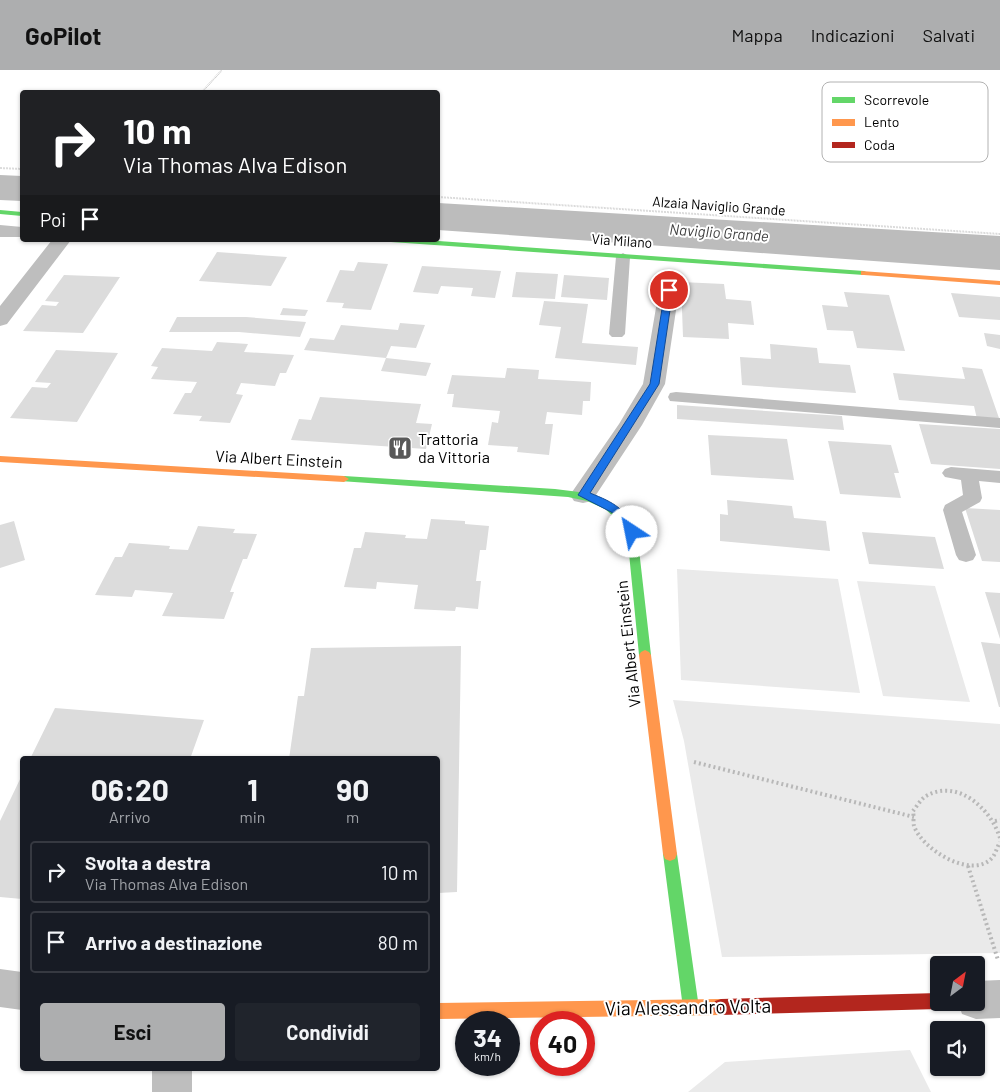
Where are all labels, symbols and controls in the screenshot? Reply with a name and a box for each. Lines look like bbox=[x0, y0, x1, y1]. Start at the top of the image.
text: GoPilot bbox=[25, 21, 102, 50]
text: Mappa bbox=[732, 24, 783, 46]
text: Indicazioni bbox=[811, 24, 895, 46]
text: Salvati bbox=[923, 24, 975, 46]
legend bbox=[822, 82, 988, 162]
text: Scorrevole bbox=[864, 91, 929, 108]
text: 10 m bbox=[123, 109, 192, 151]
icon: right bbox=[40, 110, 105, 175]
text: Lento bbox=[864, 113, 899, 130]
text: Coda bbox=[864, 136, 895, 153]
text: Via Thomas Alva Edison bbox=[123, 151, 347, 177]
street label: Alzaia Naviglio Grande bbox=[652, 192, 786, 219]
icon: arrive bbox=[76, 205, 104, 233]
text: Poi bbox=[40, 208, 66, 231]
water label: Naviglio Grande bbox=[669, 220, 770, 244]
street label: Via Milano bbox=[591, 230, 653, 251]
pin bbox=[648, 269, 690, 311]
icon: arrive bbox=[655, 276, 683, 304]
place label: Trattoria da Vittoria bbox=[418, 429, 490, 466]
restaurant icon: Trattoria da Vittoria bbox=[387, 435, 413, 461]
street label: Via Albert Einstein bbox=[215, 446, 343, 471]
position arrow bbox=[605, 505, 657, 557]
street label: Via Albert Einstein bbox=[611, 580, 644, 708]
text: 06:20 bbox=[91, 771, 169, 807]
text: 1 bbox=[247, 771, 258, 807]
text: 90 bbox=[336, 771, 369, 807]
text: Arrivo bbox=[109, 807, 151, 826]
text: min bbox=[240, 807, 265, 826]
text: m bbox=[346, 807, 359, 826]
text: Svolta a destra bbox=[85, 851, 211, 874]
icon: right bbox=[42, 858, 70, 886]
text: 10 m bbox=[381, 861, 418, 884]
text: Via Thomas Alva Edison bbox=[85, 874, 248, 893]
icon: arrive bbox=[42, 928, 70, 956]
text: Arrivo a destinazione bbox=[85, 931, 263, 954]
text: 80 m bbox=[378, 931, 418, 954]
north arrow bbox=[930, 956, 985, 1011]
map controls bbox=[930, 956, 985, 1076]
street label: Via Alessandro Volta bbox=[605, 994, 771, 1019]
button: Esci bbox=[40, 1003, 225, 1061]
button: Condividi bbox=[235, 1003, 420, 1061]
speed limit sign: 40 bbox=[530, 1011, 595, 1076]
button: sound bbox=[930, 1021, 985, 1076]
text: 34 bbox=[473, 1022, 502, 1052]
text: km/h bbox=[474, 1049, 501, 1063]

